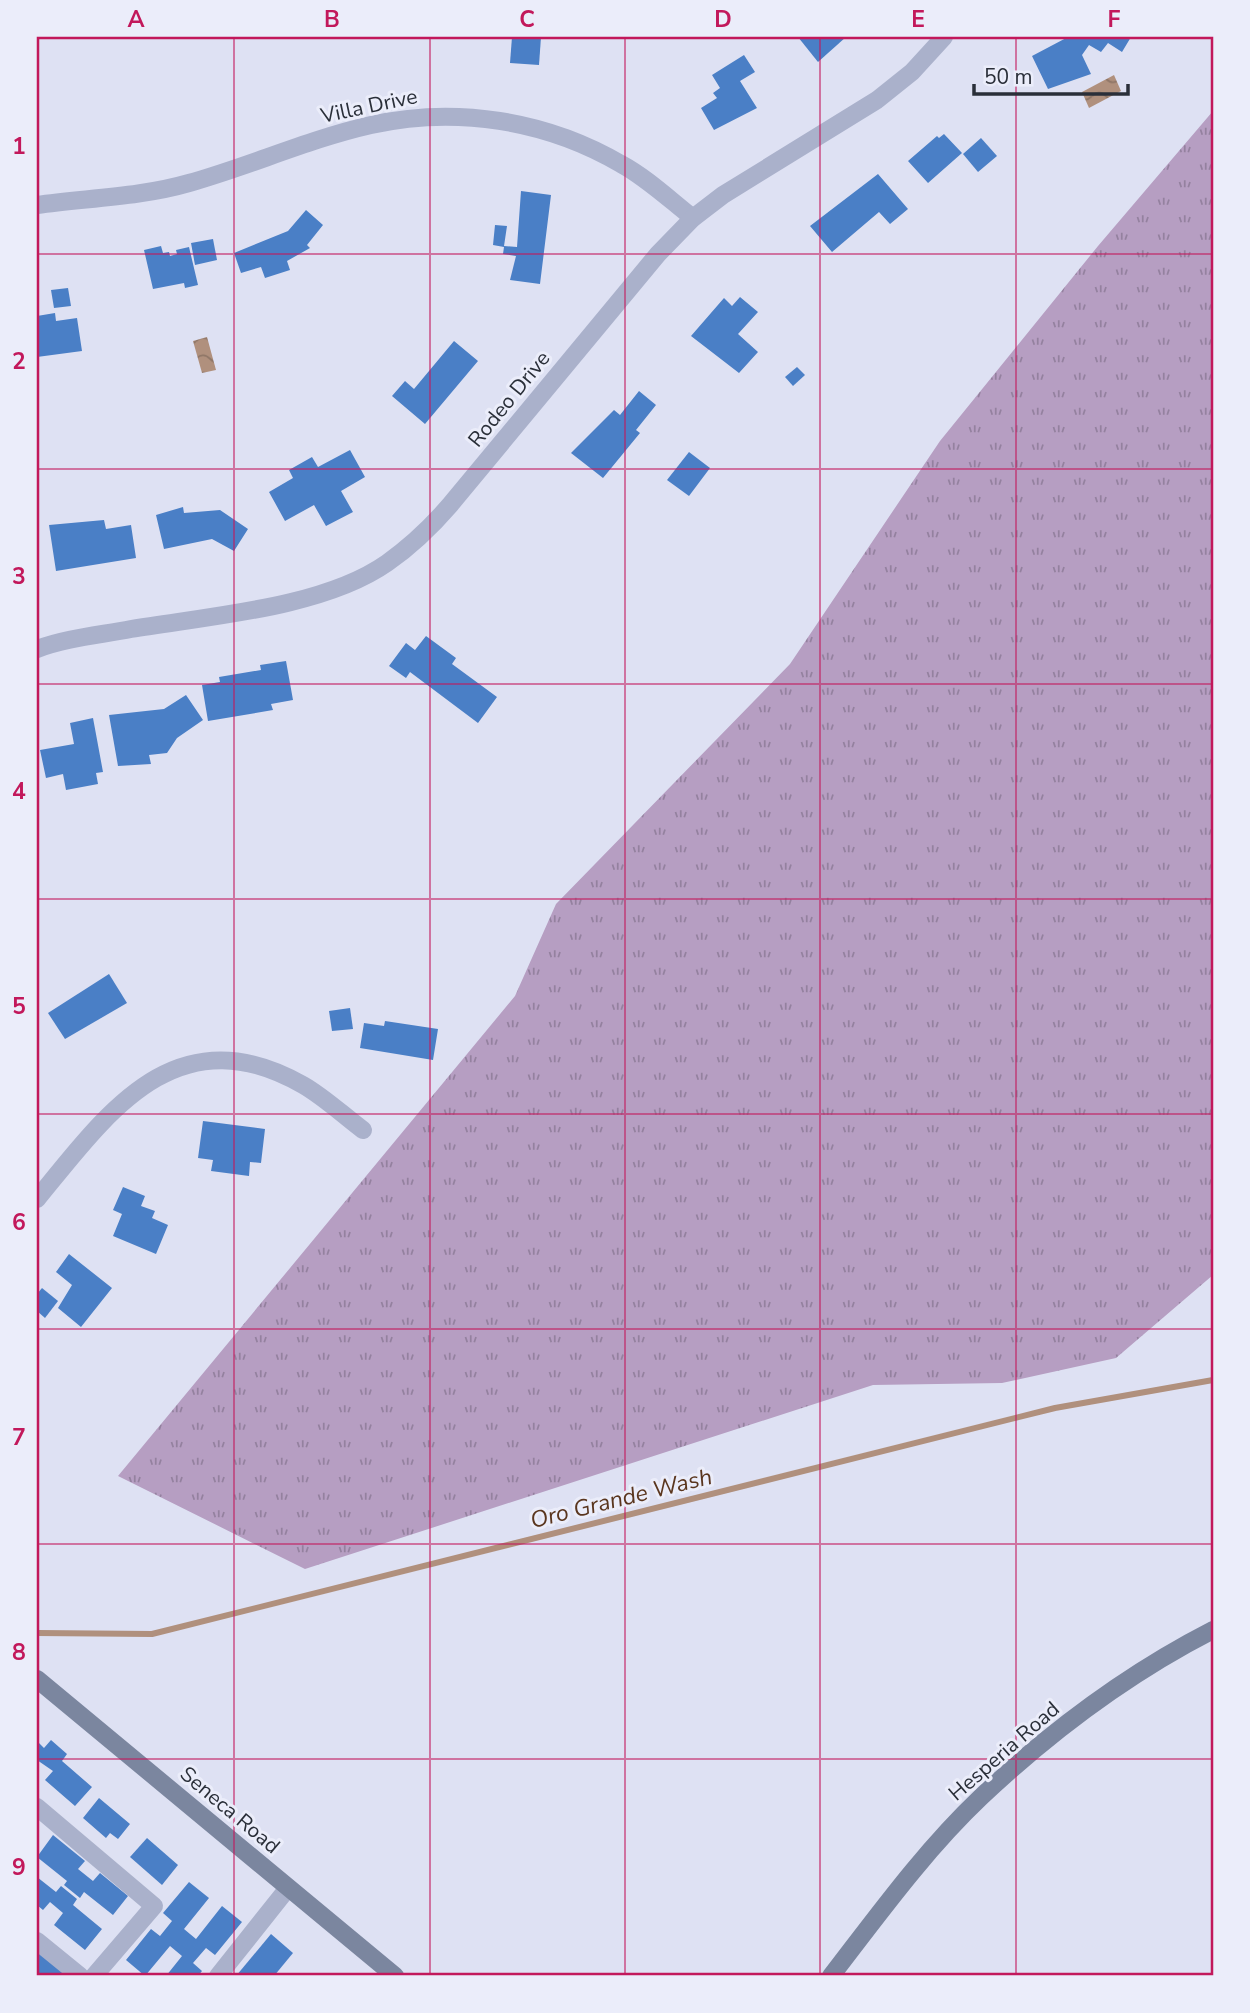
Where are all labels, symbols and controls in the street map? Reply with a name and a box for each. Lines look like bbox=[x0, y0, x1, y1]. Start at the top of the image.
text: A bbox=[127, 4, 145, 35]
text: B bbox=[324, 4, 340, 35]
text: C bbox=[519, 4, 535, 35]
text: D bbox=[714, 4, 732, 35]
text: E bbox=[911, 4, 925, 35]
text: F bbox=[1108, 4, 1121, 35]
scale bar bbox=[974, 52, 1128, 96]
text: 50 m bbox=[984, 63, 1033, 91]
street label: Villa Drive bbox=[317, 82, 420, 130]
text: 1 bbox=[12, 131, 26, 162]
street label: Rodeo Drive bbox=[462, 345, 556, 453]
text: 2 bbox=[12, 346, 26, 377]
text: 3 bbox=[12, 561, 26, 592]
text: 4 bbox=[12, 776, 26, 807]
text: 5 bbox=[12, 991, 26, 1022]
text: 6 bbox=[12, 1207, 26, 1238]
text: 7 bbox=[12, 1422, 26, 1453]
water label: Oro Grande Wash bbox=[527, 1461, 715, 1536]
text: 8 bbox=[12, 1637, 26, 1668]
street label: Hesperia Road bbox=[943, 1695, 1065, 1807]
street label: Seneca Road bbox=[174, 1760, 286, 1860]
text: 9 bbox=[12, 1852, 26, 1883]

